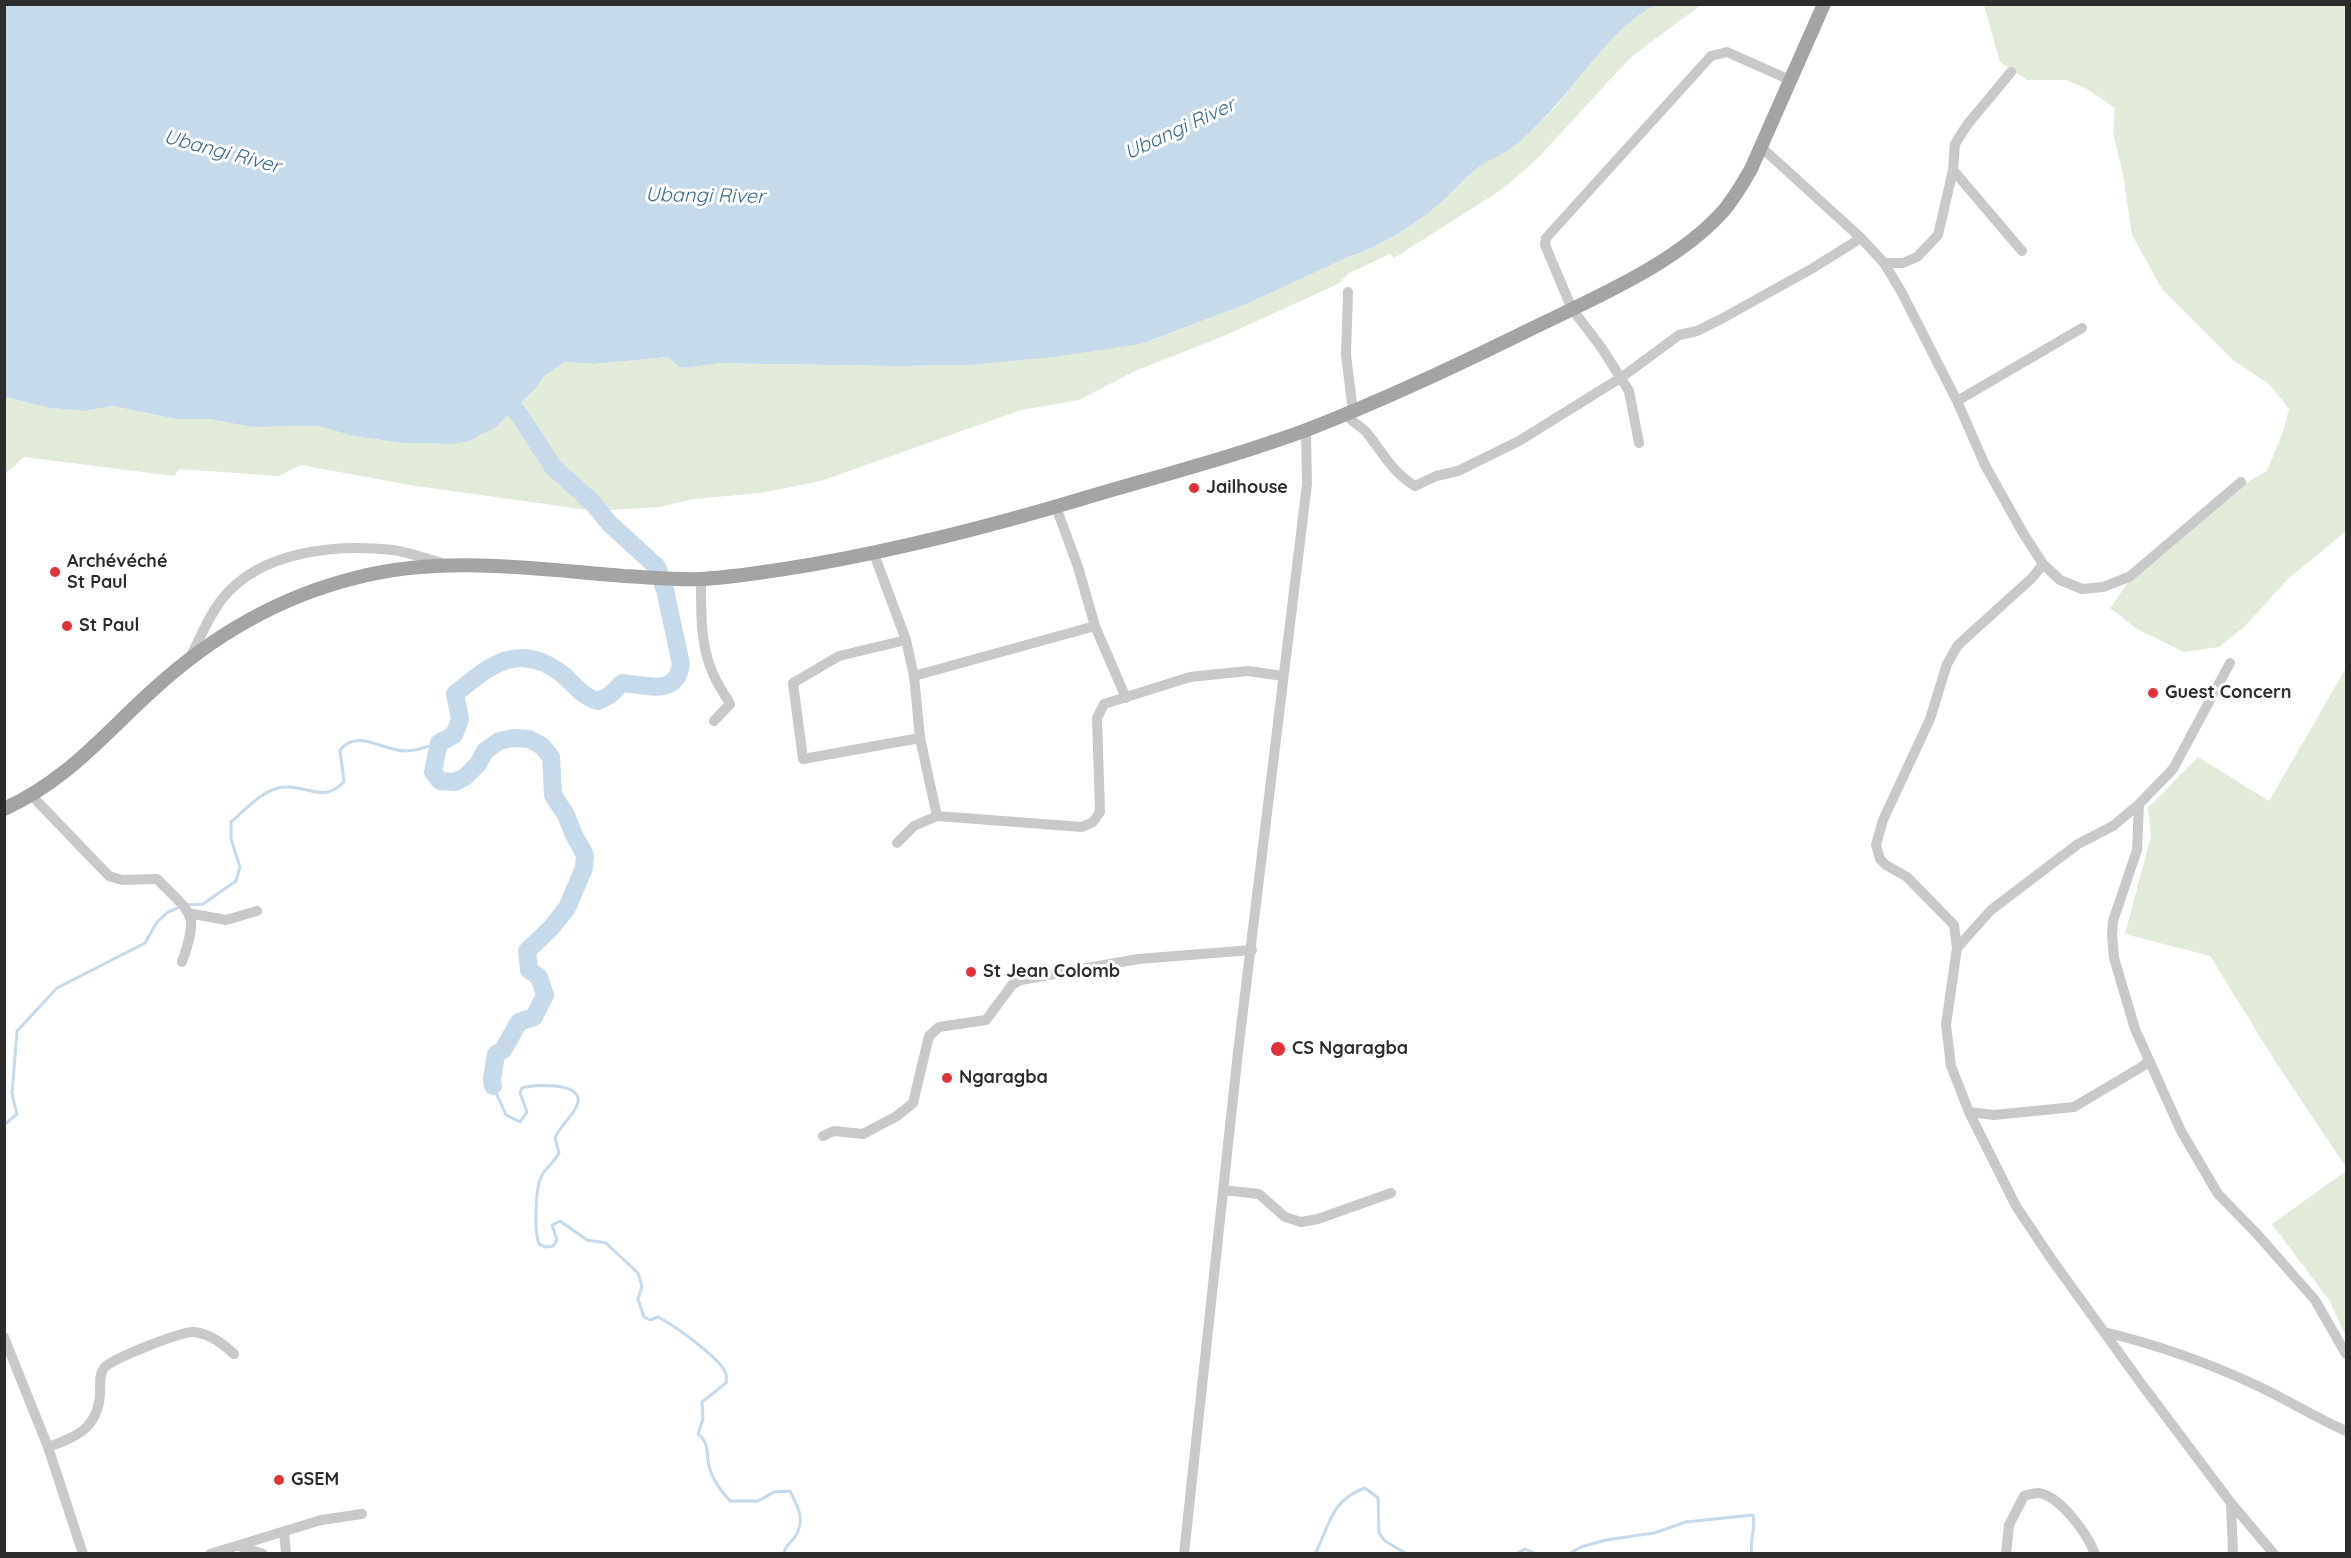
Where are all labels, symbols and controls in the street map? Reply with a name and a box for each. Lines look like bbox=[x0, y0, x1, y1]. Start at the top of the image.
water label: Ubangi River bbox=[1121, 93, 1239, 165]
water label: Ubangi River bbox=[161, 125, 283, 179]
water label: Ubangi River bbox=[645, 183, 765, 209]
place label: Jailhouse bbox=[1206, 477, 1288, 499]
marker: Jailhouse bbox=[1187, 481, 1201, 495]
place label: Archévéché St Paul bbox=[67, 551, 168, 594]
marker: Archévéché St Paul bbox=[48, 565, 62, 579]
place label: St Paul bbox=[79, 615, 139, 637]
marker: St Paul bbox=[60, 619, 74, 633]
place label: Guest Concern bbox=[2165, 682, 2292, 704]
marker: Guest Concern bbox=[2146, 686, 2160, 700]
place label: St Jean Colomb bbox=[983, 961, 1120, 983]
marker: St Jean Colomb bbox=[964, 965, 978, 979]
place label: CS Ngaragba bbox=[1292, 1038, 1408, 1060]
marker: CS Ngaragba bbox=[1269, 1040, 1287, 1058]
place label: Ngaragba bbox=[959, 1067, 1048, 1089]
marker: Ngaragba bbox=[940, 1071, 954, 1085]
place label: GSEM bbox=[291, 1469, 339, 1491]
marker: GSEM bbox=[272, 1473, 286, 1487]

